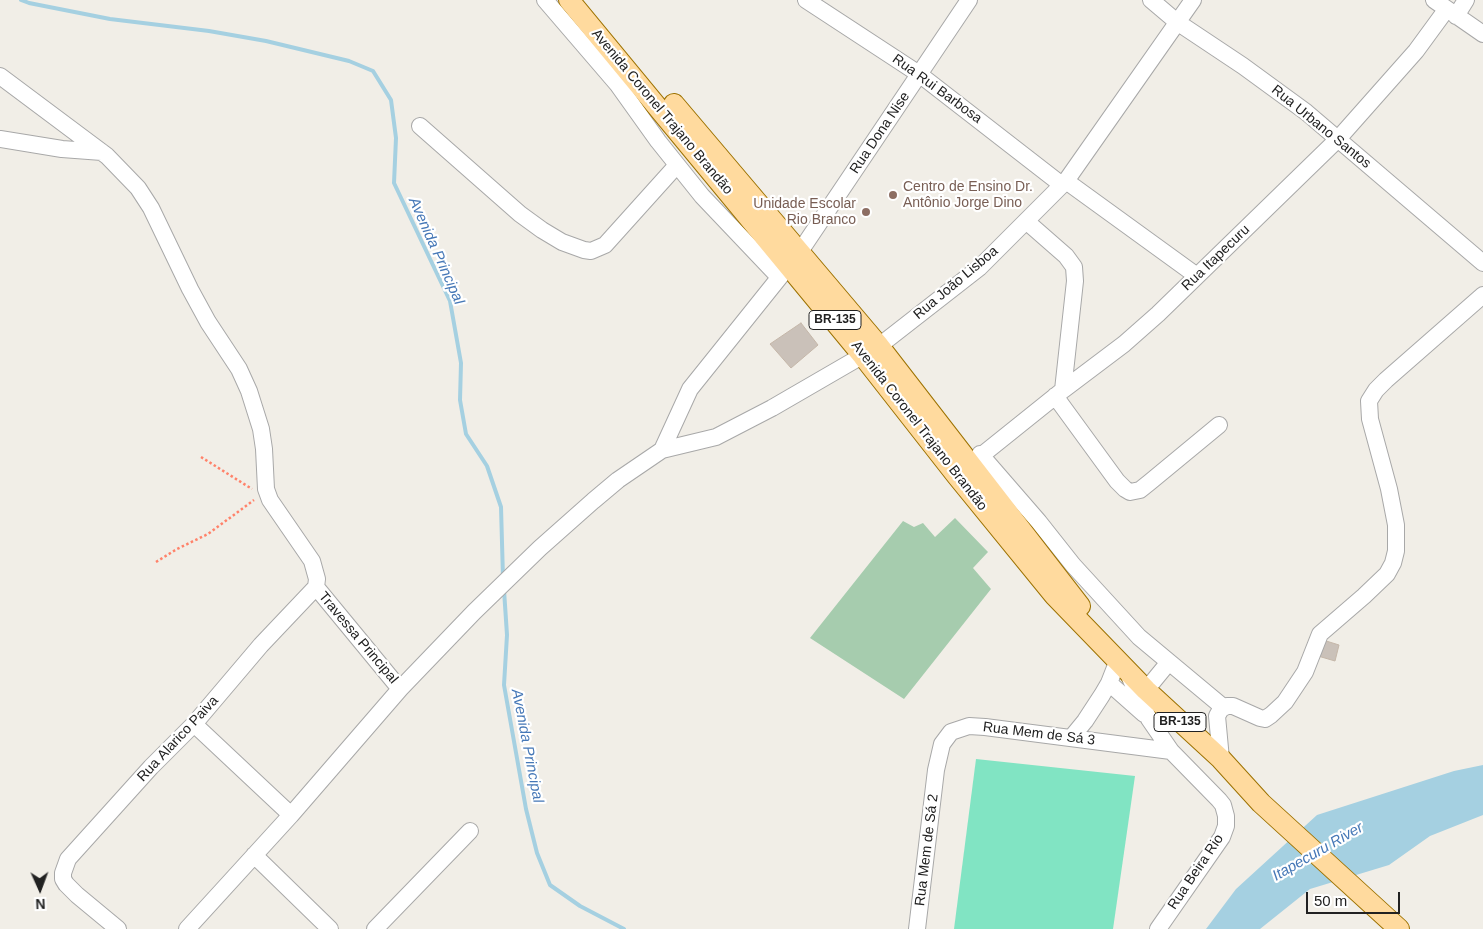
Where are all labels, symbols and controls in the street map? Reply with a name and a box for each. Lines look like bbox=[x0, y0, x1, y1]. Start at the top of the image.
street label: Avenida Coronel Trajano Brandão bbox=[588, 26, 736, 198]
street label: Rua Rui Barbosa bbox=[889, 51, 985, 127]
street label: Rua Urbano Santos bbox=[1268, 82, 1374, 172]
street label: Rua Dona Nise bbox=[846, 89, 914, 177]
place label: Centro de Ensino Dr. Antônio Jorge Dino bbox=[903, 179, 1033, 212]
marker: Centro de Ensino Dr. Antônio Jorge Dino bbox=[887, 189, 899, 201]
water label: Avenida Principal bbox=[404, 195, 468, 307]
place label: Unidade Escolar Rio Branco bbox=[753, 196, 856, 228]
marker: Unidade Escolar Rio Branco bbox=[860, 206, 872, 218]
street label: Rua Itapecuru bbox=[1179, 221, 1253, 295]
street label: Rua João Lisboa bbox=[910, 243, 1002, 323]
road number: BR-135 bbox=[809, 310, 861, 330]
street label: Avenida Coronel Trajano Brandão bbox=[847, 338, 991, 514]
street label: Travessa Principal bbox=[315, 589, 401, 687]
water label: Avenida Principal bbox=[507, 688, 547, 804]
street label: Rua Alarico Paiva bbox=[134, 693, 222, 785]
road number: BR-135 bbox=[1154, 712, 1206, 732]
street label: Rua Mem de Sá 3 bbox=[982, 719, 1096, 749]
street label: Rua Mem de Sá 2 bbox=[912, 793, 942, 907]
water label: Itapecuru River bbox=[1269, 819, 1367, 885]
street label: Rua Beira Rio bbox=[1165, 831, 1227, 913]
north arrow bbox=[15, 864, 65, 914]
scale bar bbox=[1308, 882, 1402, 914]
text: 50 m bbox=[1314, 892, 1347, 909]
text: N bbox=[35, 896, 46, 912]

